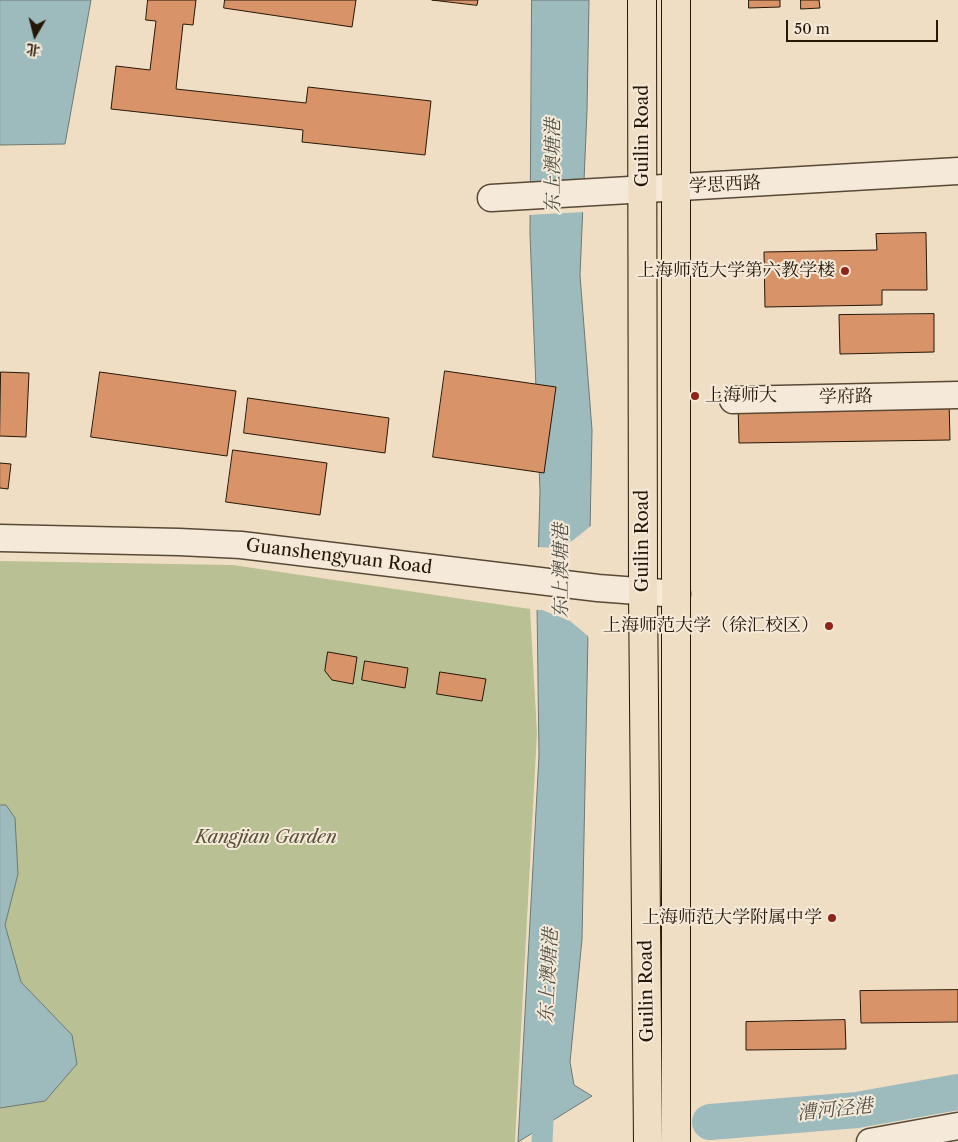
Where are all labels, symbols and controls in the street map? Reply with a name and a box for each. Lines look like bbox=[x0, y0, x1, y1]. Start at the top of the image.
north arrow bbox=[10, 10, 60, 60]
scale bar bbox=[788, 10, 940, 42]
text: 50 m bbox=[794, 19, 830, 38]
text: 北 bbox=[25, 40, 41, 60]
street label: Guilin Road bbox=[632, 85, 654, 187]
water label: 东上澳塘港 bbox=[543, 119, 565, 213]
street label: 学思西路 bbox=[688, 172, 762, 198]
place label: 上海师范大学第六教学楼 bbox=[637, 260, 835, 282]
marker: 上海师范大学第六教学楼 bbox=[839, 265, 851, 277]
place label: 上海师大 bbox=[705, 385, 777, 407]
street label: 学府路 bbox=[819, 386, 873, 408]
marker: 上海师大 bbox=[689, 390, 701, 402]
street label: Guilin Road bbox=[632, 490, 654, 592]
water label: 东上澳塘港 bbox=[551, 524, 573, 618]
street label: Guanshengyuan Road bbox=[245, 535, 433, 579]
place label: 上海师范大学（徐汇校区） bbox=[603, 615, 819, 637]
marker: 上海师范大学（徐汇校区） bbox=[823, 620, 835, 632]
park label: Kangjian Garden bbox=[195, 827, 337, 849]
place label: 上海师范大学附属中学 bbox=[642, 907, 822, 929]
marker: 上海师范大学附属中学 bbox=[826, 912, 838, 924]
water label: 东上澳塘港 bbox=[535, 928, 563, 1024]
street label: Guilin Road bbox=[635, 940, 659, 1042]
water label: 漕河泾港 bbox=[796, 1095, 874, 1125]

